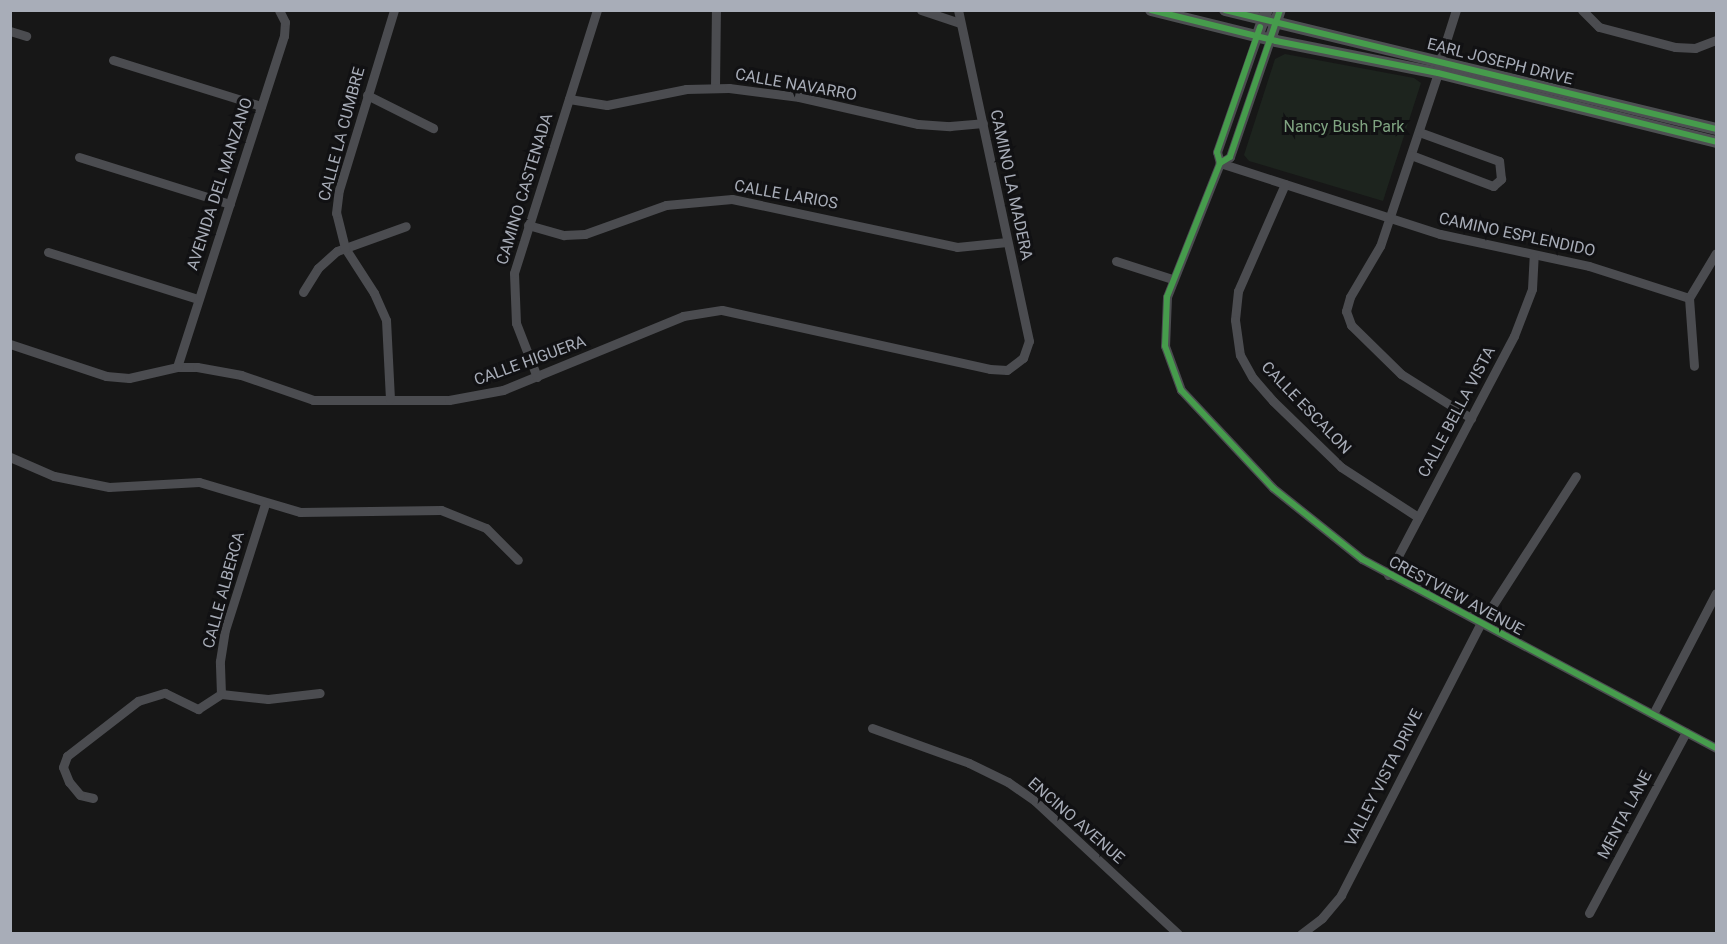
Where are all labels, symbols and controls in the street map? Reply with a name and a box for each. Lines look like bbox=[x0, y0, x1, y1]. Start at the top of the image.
street label: EARL JOSEPH DRIVE bbox=[1425, 35, 1575, 89]
street label: CALLE LA CUMBRE bbox=[315, 65, 369, 203]
street label: CALLE NAVARRO bbox=[734, 65, 858, 105]
street label: AVENIDA DEL MANZANO bbox=[183, 95, 257, 273]
street label: CAMINO LA MADERA bbox=[986, 108, 1036, 262]
street label: CAMINO CASTENADA bbox=[493, 111, 557, 267]
park label: Nancy Bush Park bbox=[1284, 117, 1404, 137]
street label: CALLE LARIOS bbox=[733, 176, 839, 214]
street label: CAMINO ESPLENDIDO bbox=[1437, 209, 1597, 261]
street label: CALLE HIGUERA bbox=[471, 332, 589, 390]
street label: CALLE BELLA VISTA bbox=[1414, 343, 1500, 481]
street label: CALLE ESCALON bbox=[1257, 358, 1355, 458]
street label: CALLE ALBERCA bbox=[199, 530, 249, 650]
street label: CRESTVIEW AVENUE bbox=[1385, 552, 1527, 640]
street label: VALLEY VISTA DRIVE bbox=[1341, 706, 1427, 850]
street label: MENTA LANE bbox=[1594, 768, 1656, 862]
street label: ENCINO AVENUE bbox=[1024, 774, 1128, 868]

